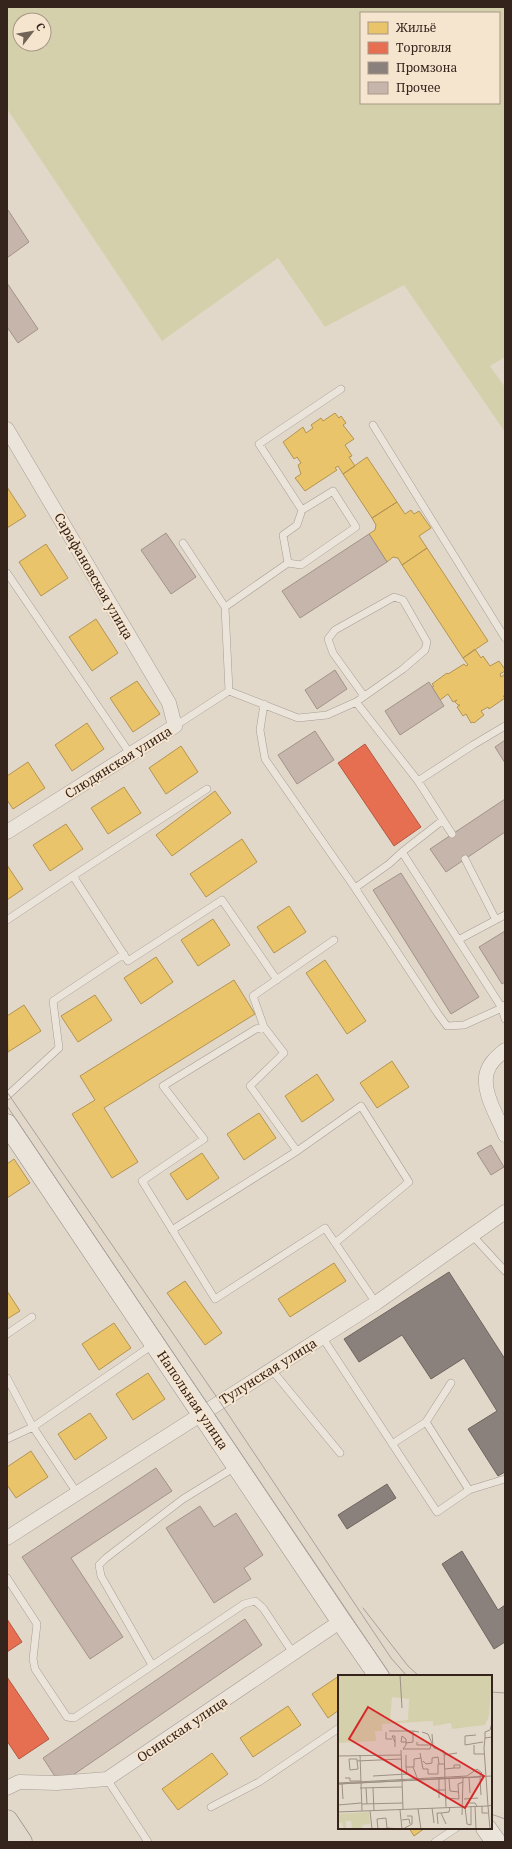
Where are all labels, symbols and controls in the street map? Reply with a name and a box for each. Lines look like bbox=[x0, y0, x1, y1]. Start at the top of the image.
north arrow bbox=[12, 12, 52, 52]
legend bbox=[360, 12, 500, 104]
text: Жильё bbox=[395, 19, 436, 36]
text: С bbox=[33, 20, 49, 34]
text: Торговля bbox=[396, 39, 452, 56]
text: Промзона bbox=[396, 59, 458, 76]
text: Прочее bbox=[396, 79, 440, 96]
street label: Сарафановская улица bbox=[50, 509, 138, 643]
street label: Слюдянская улица bbox=[61, 722, 175, 802]
street label: Тулунская улица bbox=[216, 1334, 320, 1408]
street label: Напольная улица bbox=[153, 1347, 233, 1453]
inset map bbox=[338, 1675, 492, 1829]
street label: Осинская улица bbox=[133, 1692, 231, 1766]

